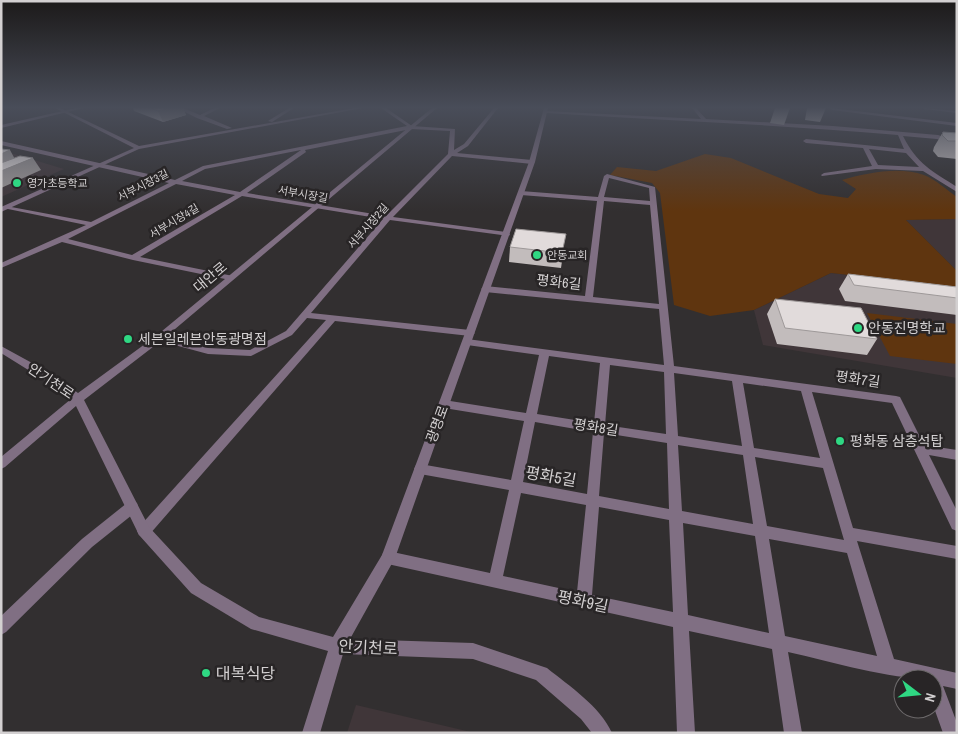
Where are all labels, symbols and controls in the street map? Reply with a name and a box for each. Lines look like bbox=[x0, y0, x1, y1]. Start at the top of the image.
street label: 서부시장3길 bbox=[115, 166, 171, 204]
place label: 영가초등학교 bbox=[27, 176, 88, 190]
marker: 영가초등학교 bbox=[11, 177, 23, 189]
street label: 서부시장길 bbox=[277, 183, 329, 205]
street label: 서부시장2길 bbox=[344, 200, 392, 252]
street label: 서부시장4길 bbox=[147, 201, 201, 241]
place label: 안동교회 bbox=[547, 248, 587, 262]
marker: 안동교회 bbox=[531, 249, 543, 261]
street label: 대안로 bbox=[189, 258, 231, 296]
street label: 평화6길 bbox=[536, 271, 582, 293]
place label: 안동진명학교 bbox=[868, 319, 945, 337]
marker: 안동진명학교 bbox=[852, 322, 864, 334]
place label: 세븐일레븐안동광명점 bbox=[138, 330, 267, 348]
marker: 세븐일레븐안동광명점 bbox=[122, 333, 134, 345]
street label: 안기천로 bbox=[25, 359, 77, 403]
street label: 평화7길 bbox=[834, 367, 882, 391]
street label: 광명로 bbox=[422, 403, 452, 445]
street label: 평화8길 bbox=[572, 415, 620, 439]
place label: 평화동 삼층석탑 bbox=[850, 432, 943, 450]
marker: 평화동 삼층석탑 bbox=[834, 435, 846, 447]
street label: 평화5길 bbox=[524, 461, 578, 491]
street label: 평화9길 bbox=[556, 585, 610, 617]
street label: 안기천로 bbox=[338, 634, 398, 660]
place label: 대복식당 bbox=[216, 662, 275, 684]
marker: 대복식당 bbox=[200, 667, 212, 679]
north arrow bbox=[893, 669, 943, 719]
text: N bbox=[921, 691, 940, 704]

